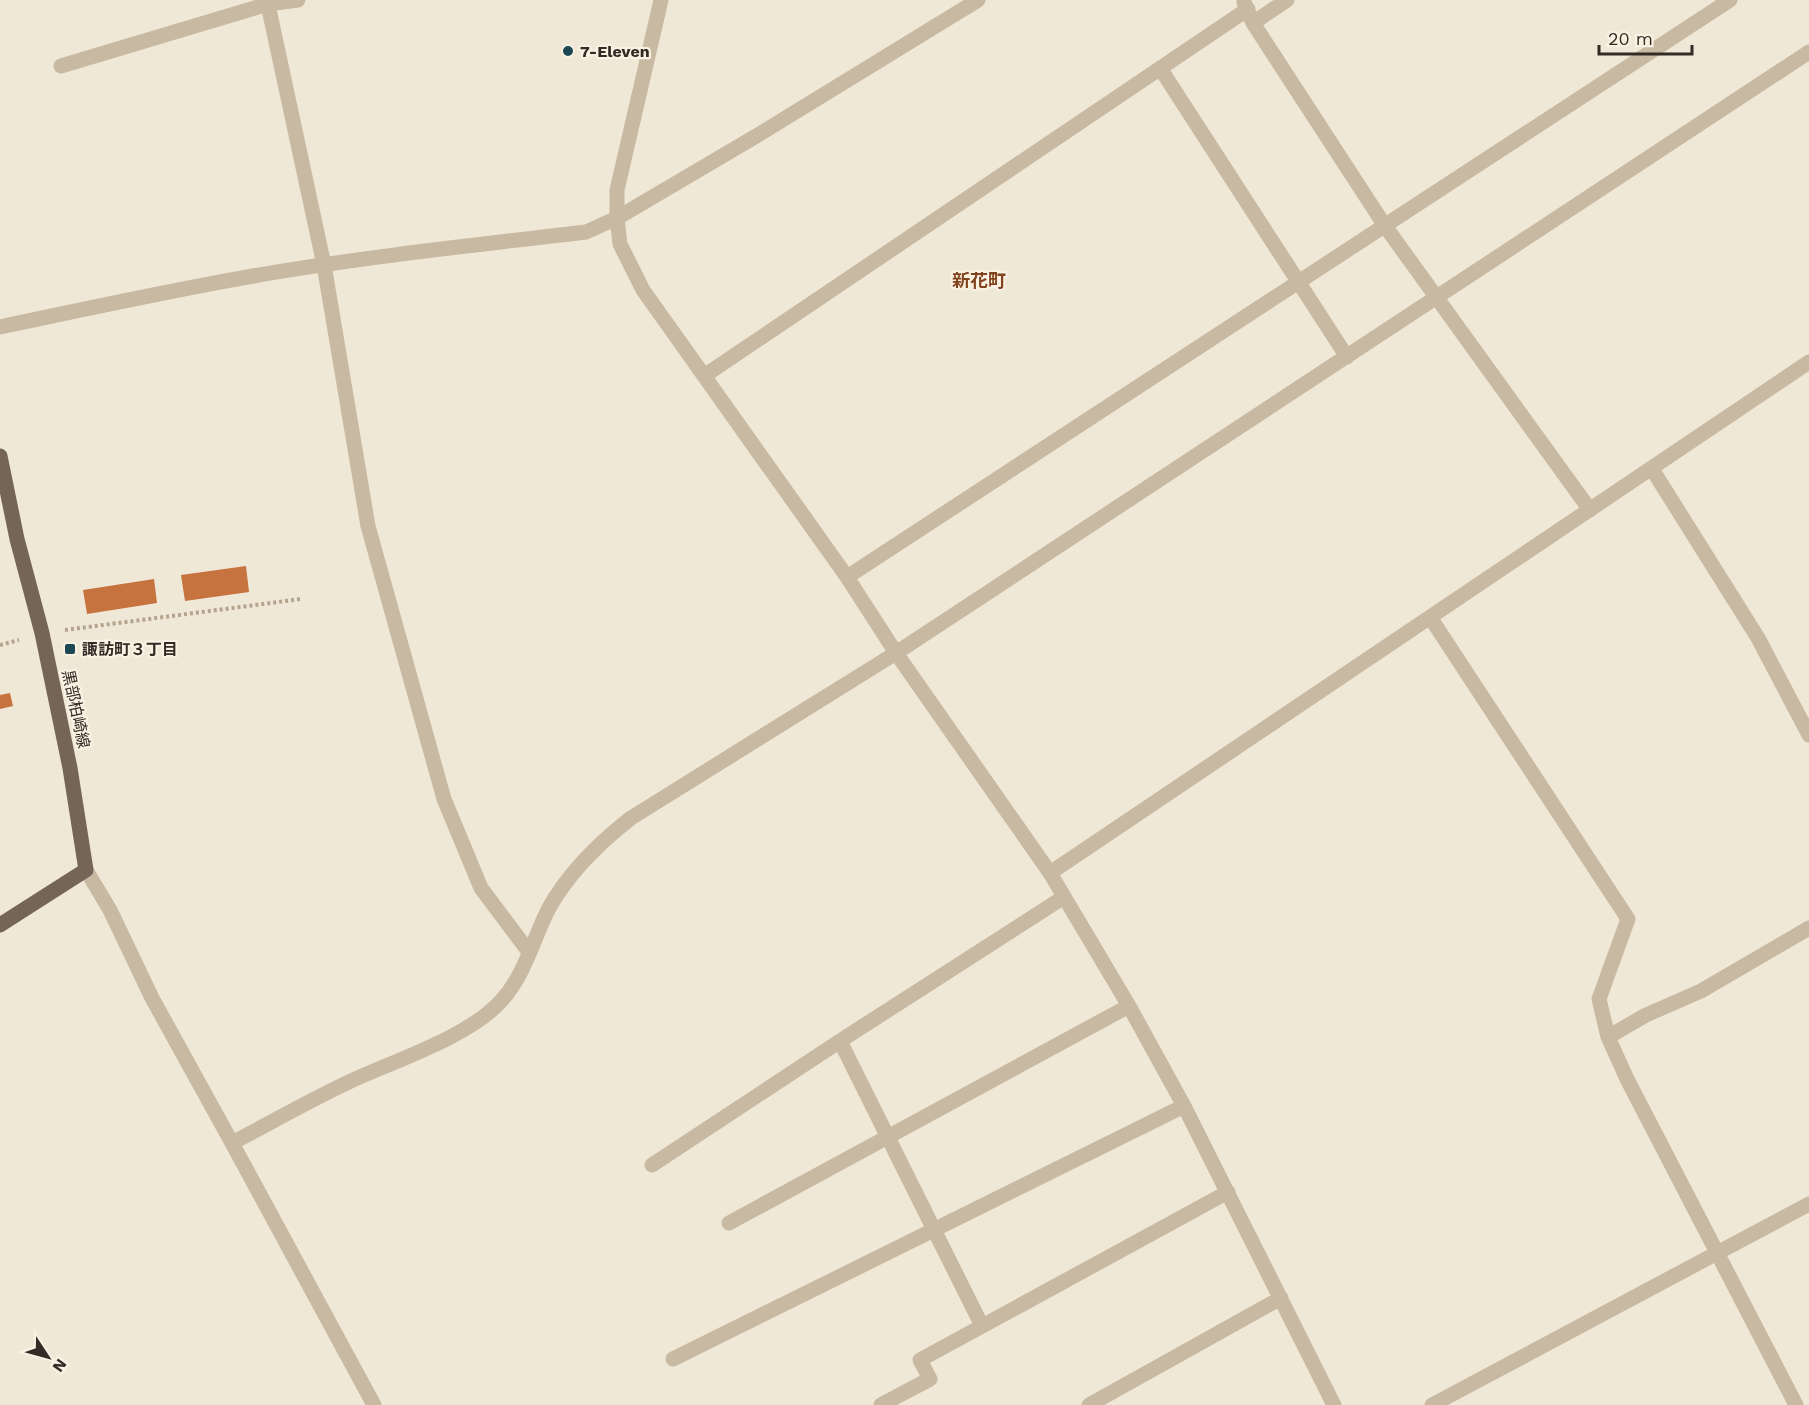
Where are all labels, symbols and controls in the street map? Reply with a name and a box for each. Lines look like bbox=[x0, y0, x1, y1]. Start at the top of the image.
scale bar bbox=[1599, 18, 1692, 56]
text: 20 m bbox=[1608, 28, 1653, 49]
place label: 7-Eleven bbox=[580, 42, 650, 61]
marker: 7-Eleven bbox=[561, 44, 575, 58]
district label: 新花町 bbox=[952, 270, 1006, 291]
place label: 諏訪町３丁目 bbox=[82, 640, 178, 659]
marker: 諏訪町３丁目 bbox=[63, 642, 77, 656]
street label: 黒部柏崎線 bbox=[58, 668, 94, 750]
north arrow bbox=[18, 1327, 78, 1387]
text: N bbox=[49, 1355, 71, 1376]

